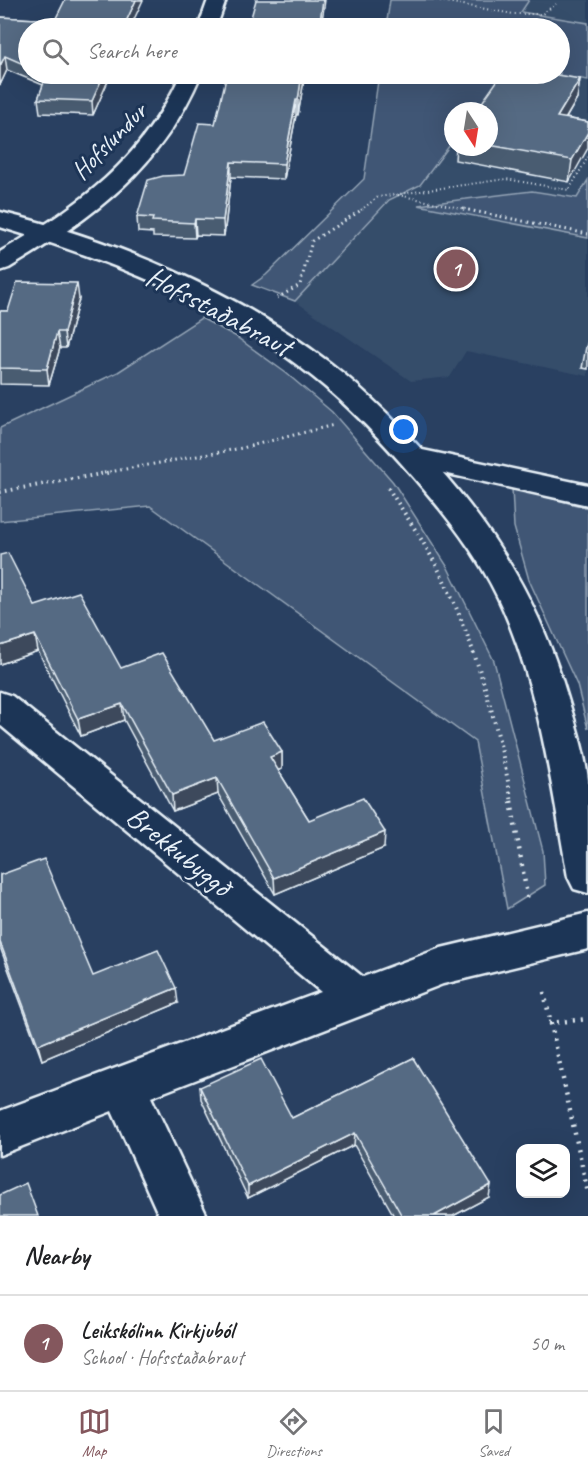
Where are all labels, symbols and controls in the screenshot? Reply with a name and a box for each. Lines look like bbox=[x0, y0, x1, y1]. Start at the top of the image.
search box bbox=[18, 18, 570, 84]
icon: search bbox=[39, 35, 72, 68]
text: Search here bbox=[87, 37, 177, 65]
street label: Hofslundur bbox=[64, 93, 156, 187]
north arrow bbox=[444, 102, 498, 156]
pin: 1 bbox=[436, 246, 476, 292]
street label: Hofsstaðabraut bbox=[140, 257, 302, 367]
your location bbox=[389, 415, 418, 444]
street label: Brekkubyggð bbox=[119, 797, 242, 907]
map controls bbox=[516, 1144, 570, 1198]
button: layers bbox=[516, 1144, 570, 1198]
text: Nearby bbox=[24, 1239, 89, 1272]
text: Leikskólinn Kirkjuból bbox=[81, 1317, 234, 1345]
text: 1 bbox=[39, 1331, 48, 1356]
text: 50 m bbox=[530, 1331, 564, 1356]
text: School · Hofsstaðabraut bbox=[81, 1345, 244, 1370]
tab: Map bbox=[78, 1405, 111, 1461]
tab: Directions bbox=[266, 1405, 322, 1461]
tab: Saved bbox=[477, 1405, 510, 1461]

